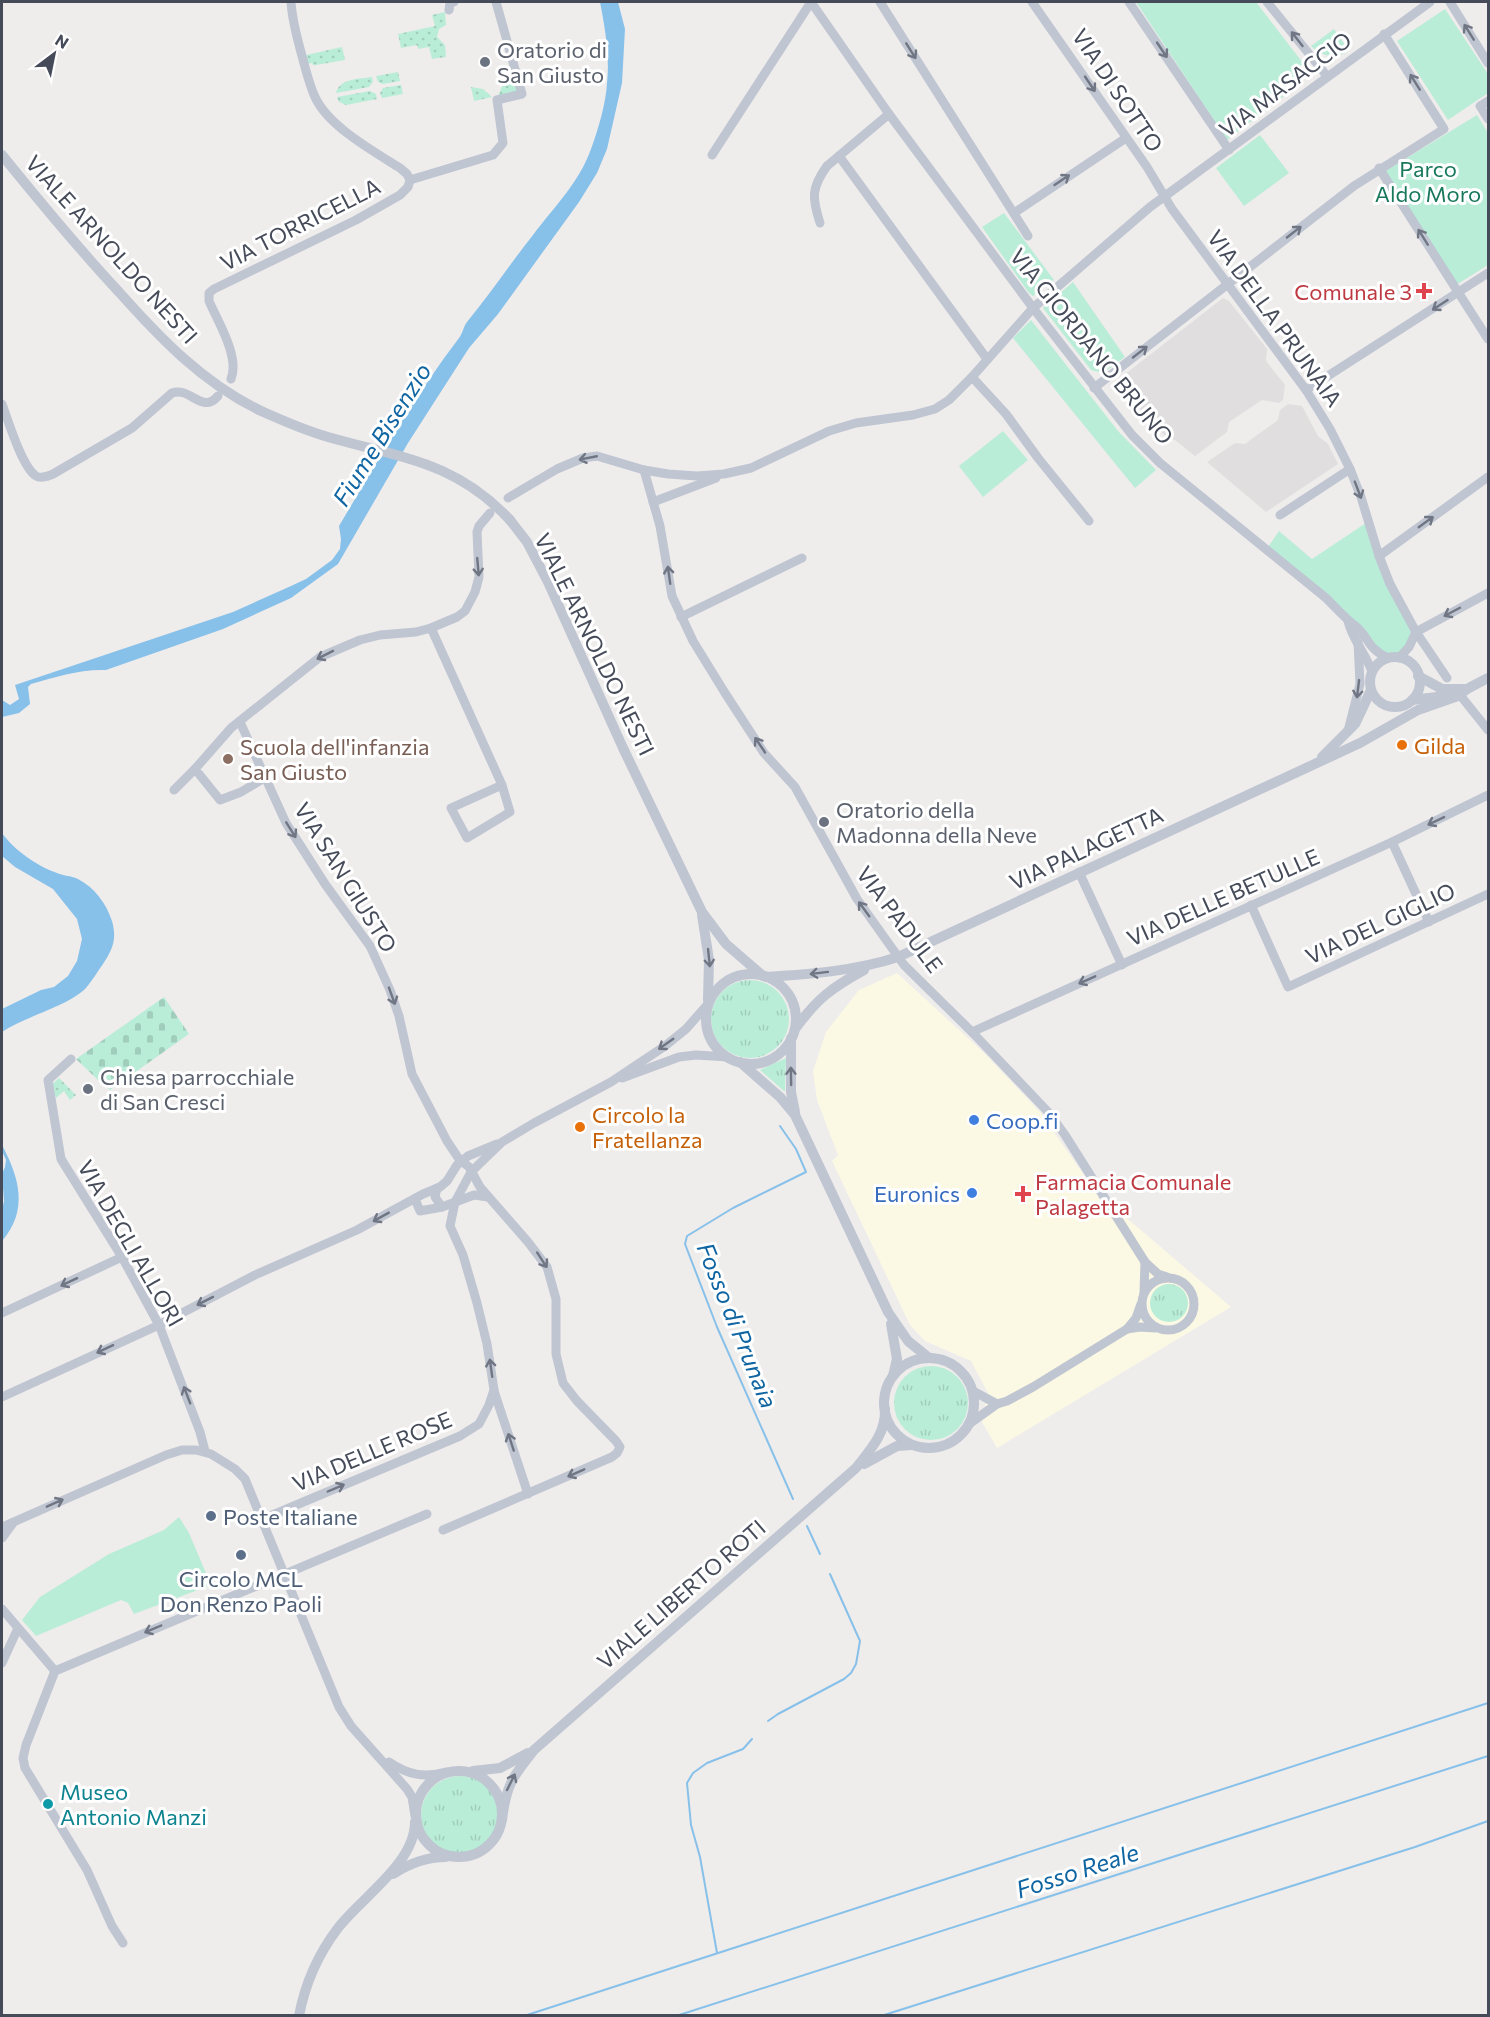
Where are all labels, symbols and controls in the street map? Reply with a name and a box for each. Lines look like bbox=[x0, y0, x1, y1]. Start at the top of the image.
street label: VIA DI SOTTO bbox=[1067, 23, 1169, 157]
north arrow bbox=[24, 24, 84, 84]
one-way arrow bbox=[1463, 24, 1475, 41]
street label: VIA MASACCIO bbox=[1214, 26, 1356, 142]
text: N bbox=[52, 30, 72, 52]
one-way arrow bbox=[1290, 31, 1303, 47]
place label: Oratorio di San Giusto bbox=[497, 36, 607, 88]
one-way arrow bbox=[1156, 41, 1168, 58]
one-way arrow bbox=[906, 42, 918, 59]
marker: Oratorio di San Giusto bbox=[478, 55, 492, 69]
one-way arrow bbox=[1408, 73, 1421, 90]
one-way arrow bbox=[1084, 75, 1096, 92]
street label: VIALE ARNOLDO NESTI bbox=[20, 149, 204, 349]
park label: Parco Aldo Moro bbox=[1375, 155, 1481, 207]
street label: VIA TORRICELLA bbox=[215, 172, 385, 276]
one-way arrow bbox=[1054, 174, 1070, 186]
street label: VIA DELLA PRUNAIA bbox=[1202, 224, 1348, 412]
one-way arrow bbox=[1285, 226, 1301, 238]
one-way arrow bbox=[1417, 229, 1429, 245]
street label: VIA GIORDANO BRUNO bbox=[1005, 243, 1179, 449]
place label: Comunale 3 bbox=[1294, 278, 1412, 305]
marker: Comunale 3 bbox=[1417, 284, 1431, 298]
one-way arrow bbox=[1431, 299, 1448, 312]
one-way arrow bbox=[1132, 345, 1148, 358]
water label: Fiume Bisenzio bbox=[326, 357, 436, 511]
one-way arrow bbox=[579, 453, 598, 464]
one-way arrow bbox=[1354, 480, 1365, 499]
one-way arrow bbox=[1417, 515, 1433, 528]
street label: VIALE ARNOLDO NESTI bbox=[529, 528, 661, 760]
one-way arrow bbox=[473, 557, 484, 577]
one-way arrow bbox=[664, 566, 675, 586]
one-way arrow bbox=[1444, 606, 1461, 618]
one-way arrow bbox=[317, 650, 335, 661]
one-way arrow bbox=[1353, 678, 1364, 698]
place label: Gilda bbox=[1414, 732, 1466, 759]
place label: Scuola dell'infanzia San Giusto bbox=[240, 733, 429, 785]
one-way arrow bbox=[754, 738, 766, 754]
marker: Gilda bbox=[1395, 738, 1409, 752]
marker: Scuola dell'infanzia San Giusto bbox=[221, 752, 235, 766]
place label: Oratorio della Madonna della Neve bbox=[836, 796, 1037, 848]
street label: VIA SAN GIUSTO bbox=[289, 797, 403, 957]
street label: VIA PALAGETTA bbox=[1005, 801, 1167, 895]
marker: Oratorio della Madonna della Neve bbox=[817, 815, 831, 829]
one-way arrow bbox=[1427, 815, 1445, 827]
one-way arrow bbox=[285, 821, 297, 838]
street label: VIA DELLE BETULLE bbox=[1122, 842, 1324, 952]
street label: VIA PADULE bbox=[851, 860, 949, 978]
street label: VIA DEL GIGLIO bbox=[1301, 877, 1459, 969]
one-way arrow bbox=[858, 902, 870, 918]
one-way arrow bbox=[704, 947, 715, 967]
one-way arrow bbox=[810, 968, 829, 979]
one-way arrow bbox=[1078, 975, 1096, 987]
one-way arrow bbox=[387, 986, 398, 1005]
one-way arrow bbox=[659, 1038, 675, 1050]
place label: Chiesa parrocchiale di San Cresci bbox=[100, 1063, 294, 1115]
one-way arrow bbox=[785, 1067, 797, 1087]
marker: Chiesa parrocchiale di San Cresci bbox=[81, 1082, 95, 1096]
place label: Circolo la Fratellanza bbox=[592, 1101, 703, 1153]
place label: Coop.fi bbox=[986, 1107, 1059, 1134]
marker: Coop.fi bbox=[967, 1113, 981, 1127]
marker: Circolo la Fratellanza bbox=[573, 1120, 587, 1134]
street label: VIA DEGLI ALLORI bbox=[72, 1155, 190, 1331]
place label: Farmacia Comunale Palagetta bbox=[1035, 1168, 1231, 1220]
place label: Euronics bbox=[874, 1180, 960, 1207]
marker: Euronics bbox=[965, 1186, 979, 1200]
marker: Farmacia Comunale Palagetta bbox=[1016, 1187, 1030, 1201]
one-way arrow bbox=[373, 1211, 390, 1223]
water label: Fosso di Prunaia bbox=[692, 1238, 784, 1412]
one-way arrow bbox=[535, 1251, 548, 1268]
one-way arrow bbox=[61, 1276, 79, 1288]
one-way arrow bbox=[196, 1296, 214, 1307]
one-way arrow bbox=[97, 1344, 115, 1355]
one-way arrow bbox=[485, 1359, 496, 1379]
one-way arrow bbox=[180, 1386, 191, 1405]
street label: VIA DELLE ROSE bbox=[288, 1405, 456, 1497]
one-way arrow bbox=[505, 1433, 516, 1452]
one-way arrow bbox=[567, 1468, 586, 1479]
one-way arrow bbox=[326, 1482, 345, 1493]
one-way arrow bbox=[45, 1497, 63, 1508]
place label: Poste Italiane bbox=[223, 1503, 358, 1530]
marker: Poste Italiane bbox=[204, 1509, 218, 1523]
street label: VIALE LIBERTO ROTI bbox=[591, 1514, 771, 1674]
marker: Circolo MCL Don Renzo Paoli bbox=[234, 1548, 248, 1562]
place label: Circolo MCL Don Renzo Paoli bbox=[160, 1565, 322, 1617]
one-way arrow bbox=[144, 1624, 163, 1635]
one-way arrow bbox=[506, 1773, 518, 1791]
place label: Museo Antonio Manzi bbox=[60, 1778, 207, 1830]
marker: Museo Antonio Manzi bbox=[41, 1797, 55, 1811]
water label: Fosso Reale bbox=[1012, 1836, 1142, 1903]

